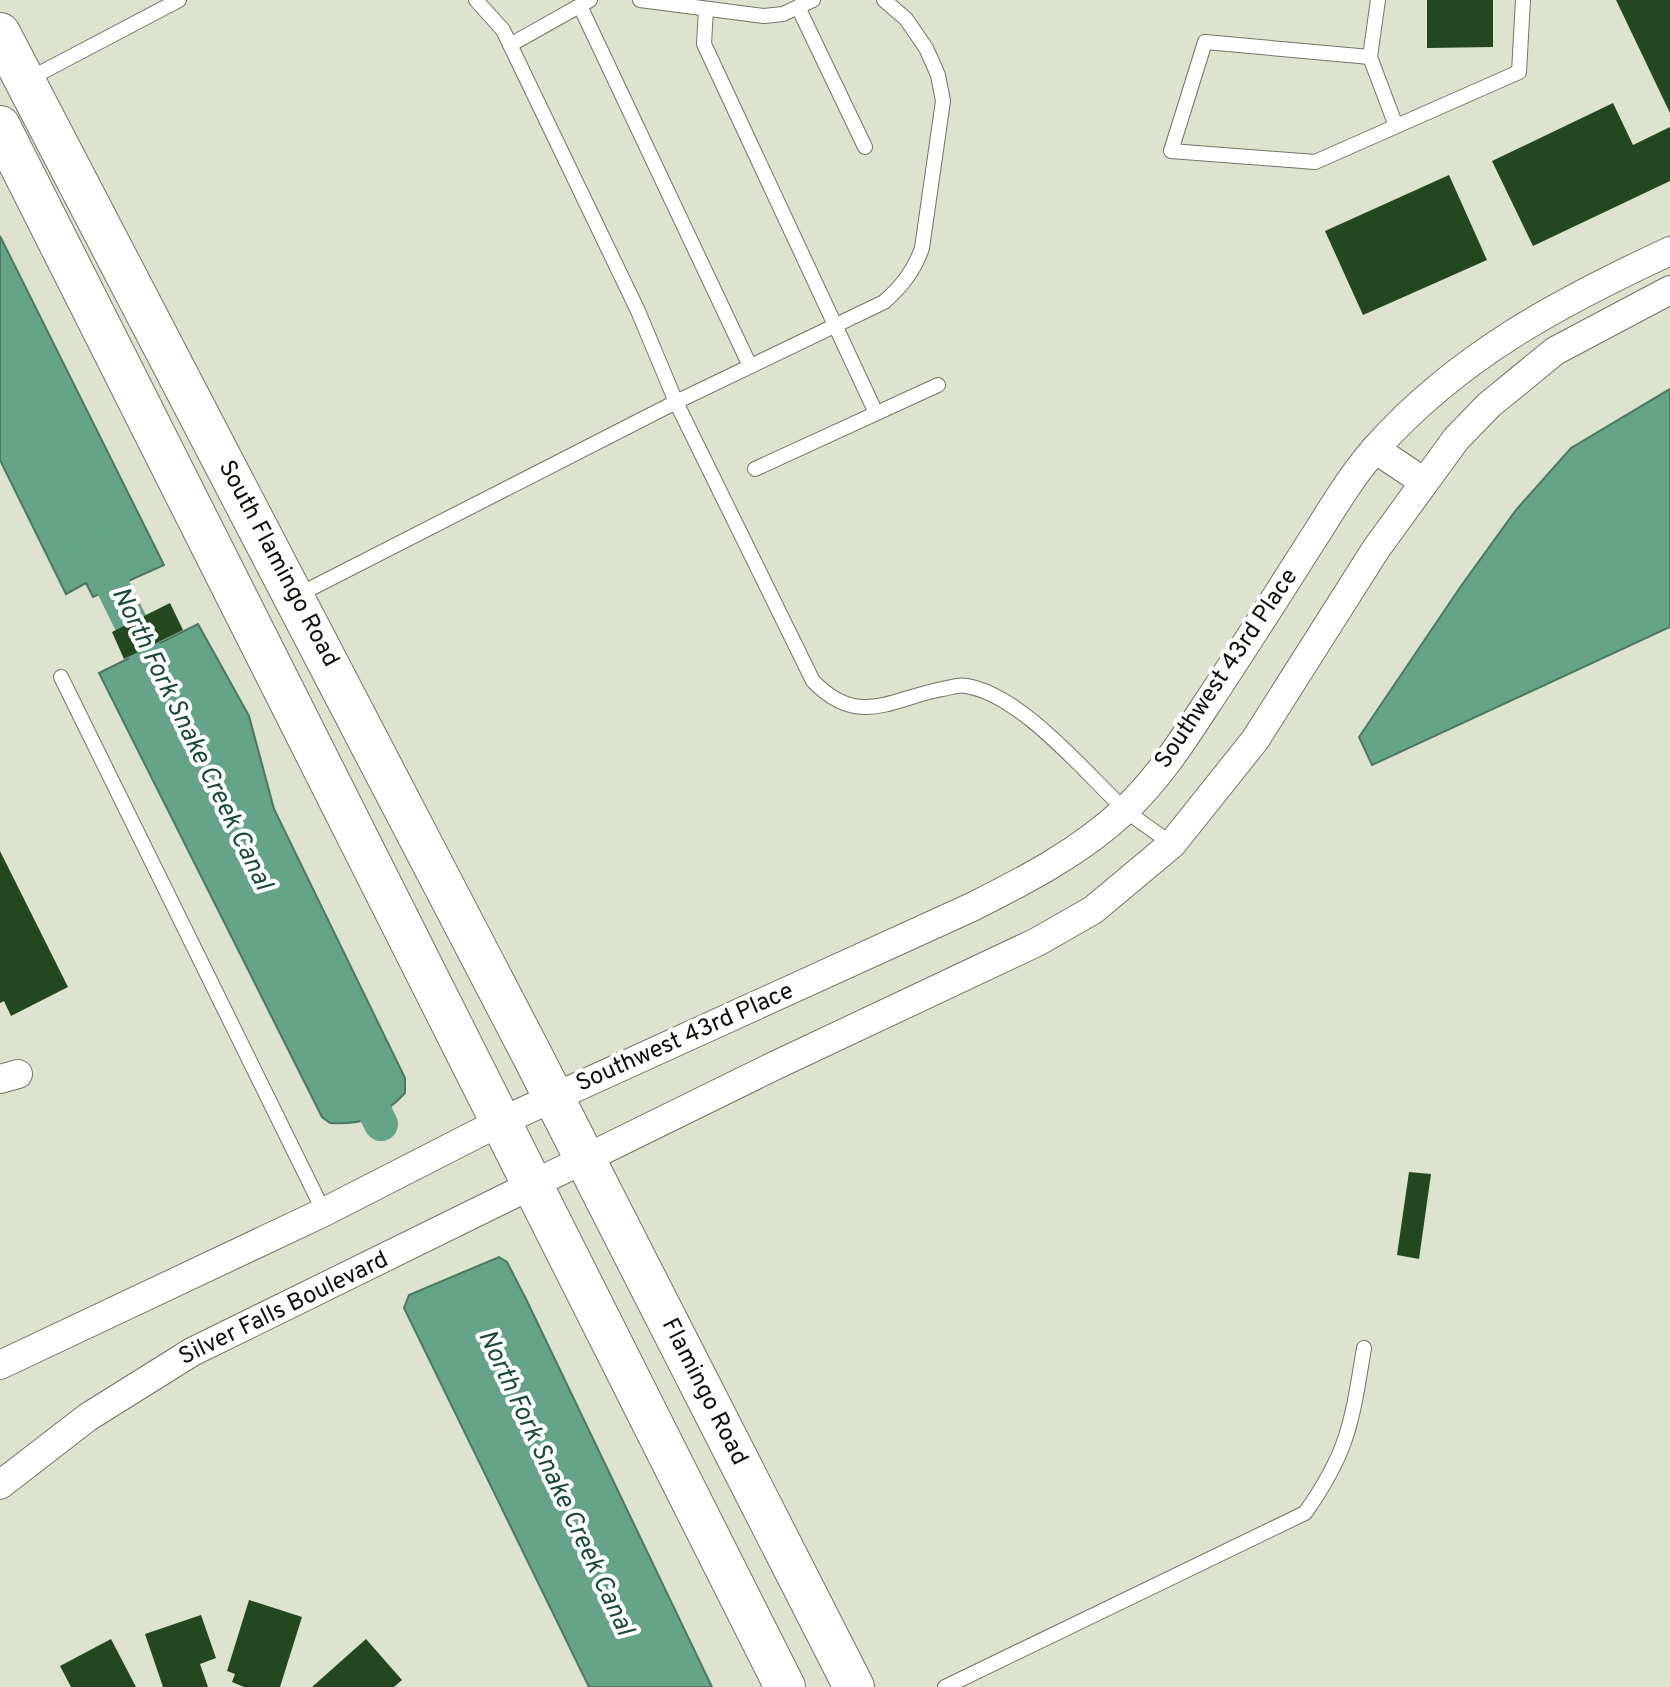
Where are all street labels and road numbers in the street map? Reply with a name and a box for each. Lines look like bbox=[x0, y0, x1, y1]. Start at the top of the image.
street label: South Flamingo Road bbox=[211, 456, 345, 672]
street label: Southwest 43rd Place bbox=[1149, 563, 1305, 775]
street label: Southwest 43rd Place bbox=[572, 977, 798, 1099]
street label: Silver Falls Boulevard bbox=[174, 1245, 394, 1373]
street label: Flamingo Road bbox=[654, 1313, 754, 1471]

